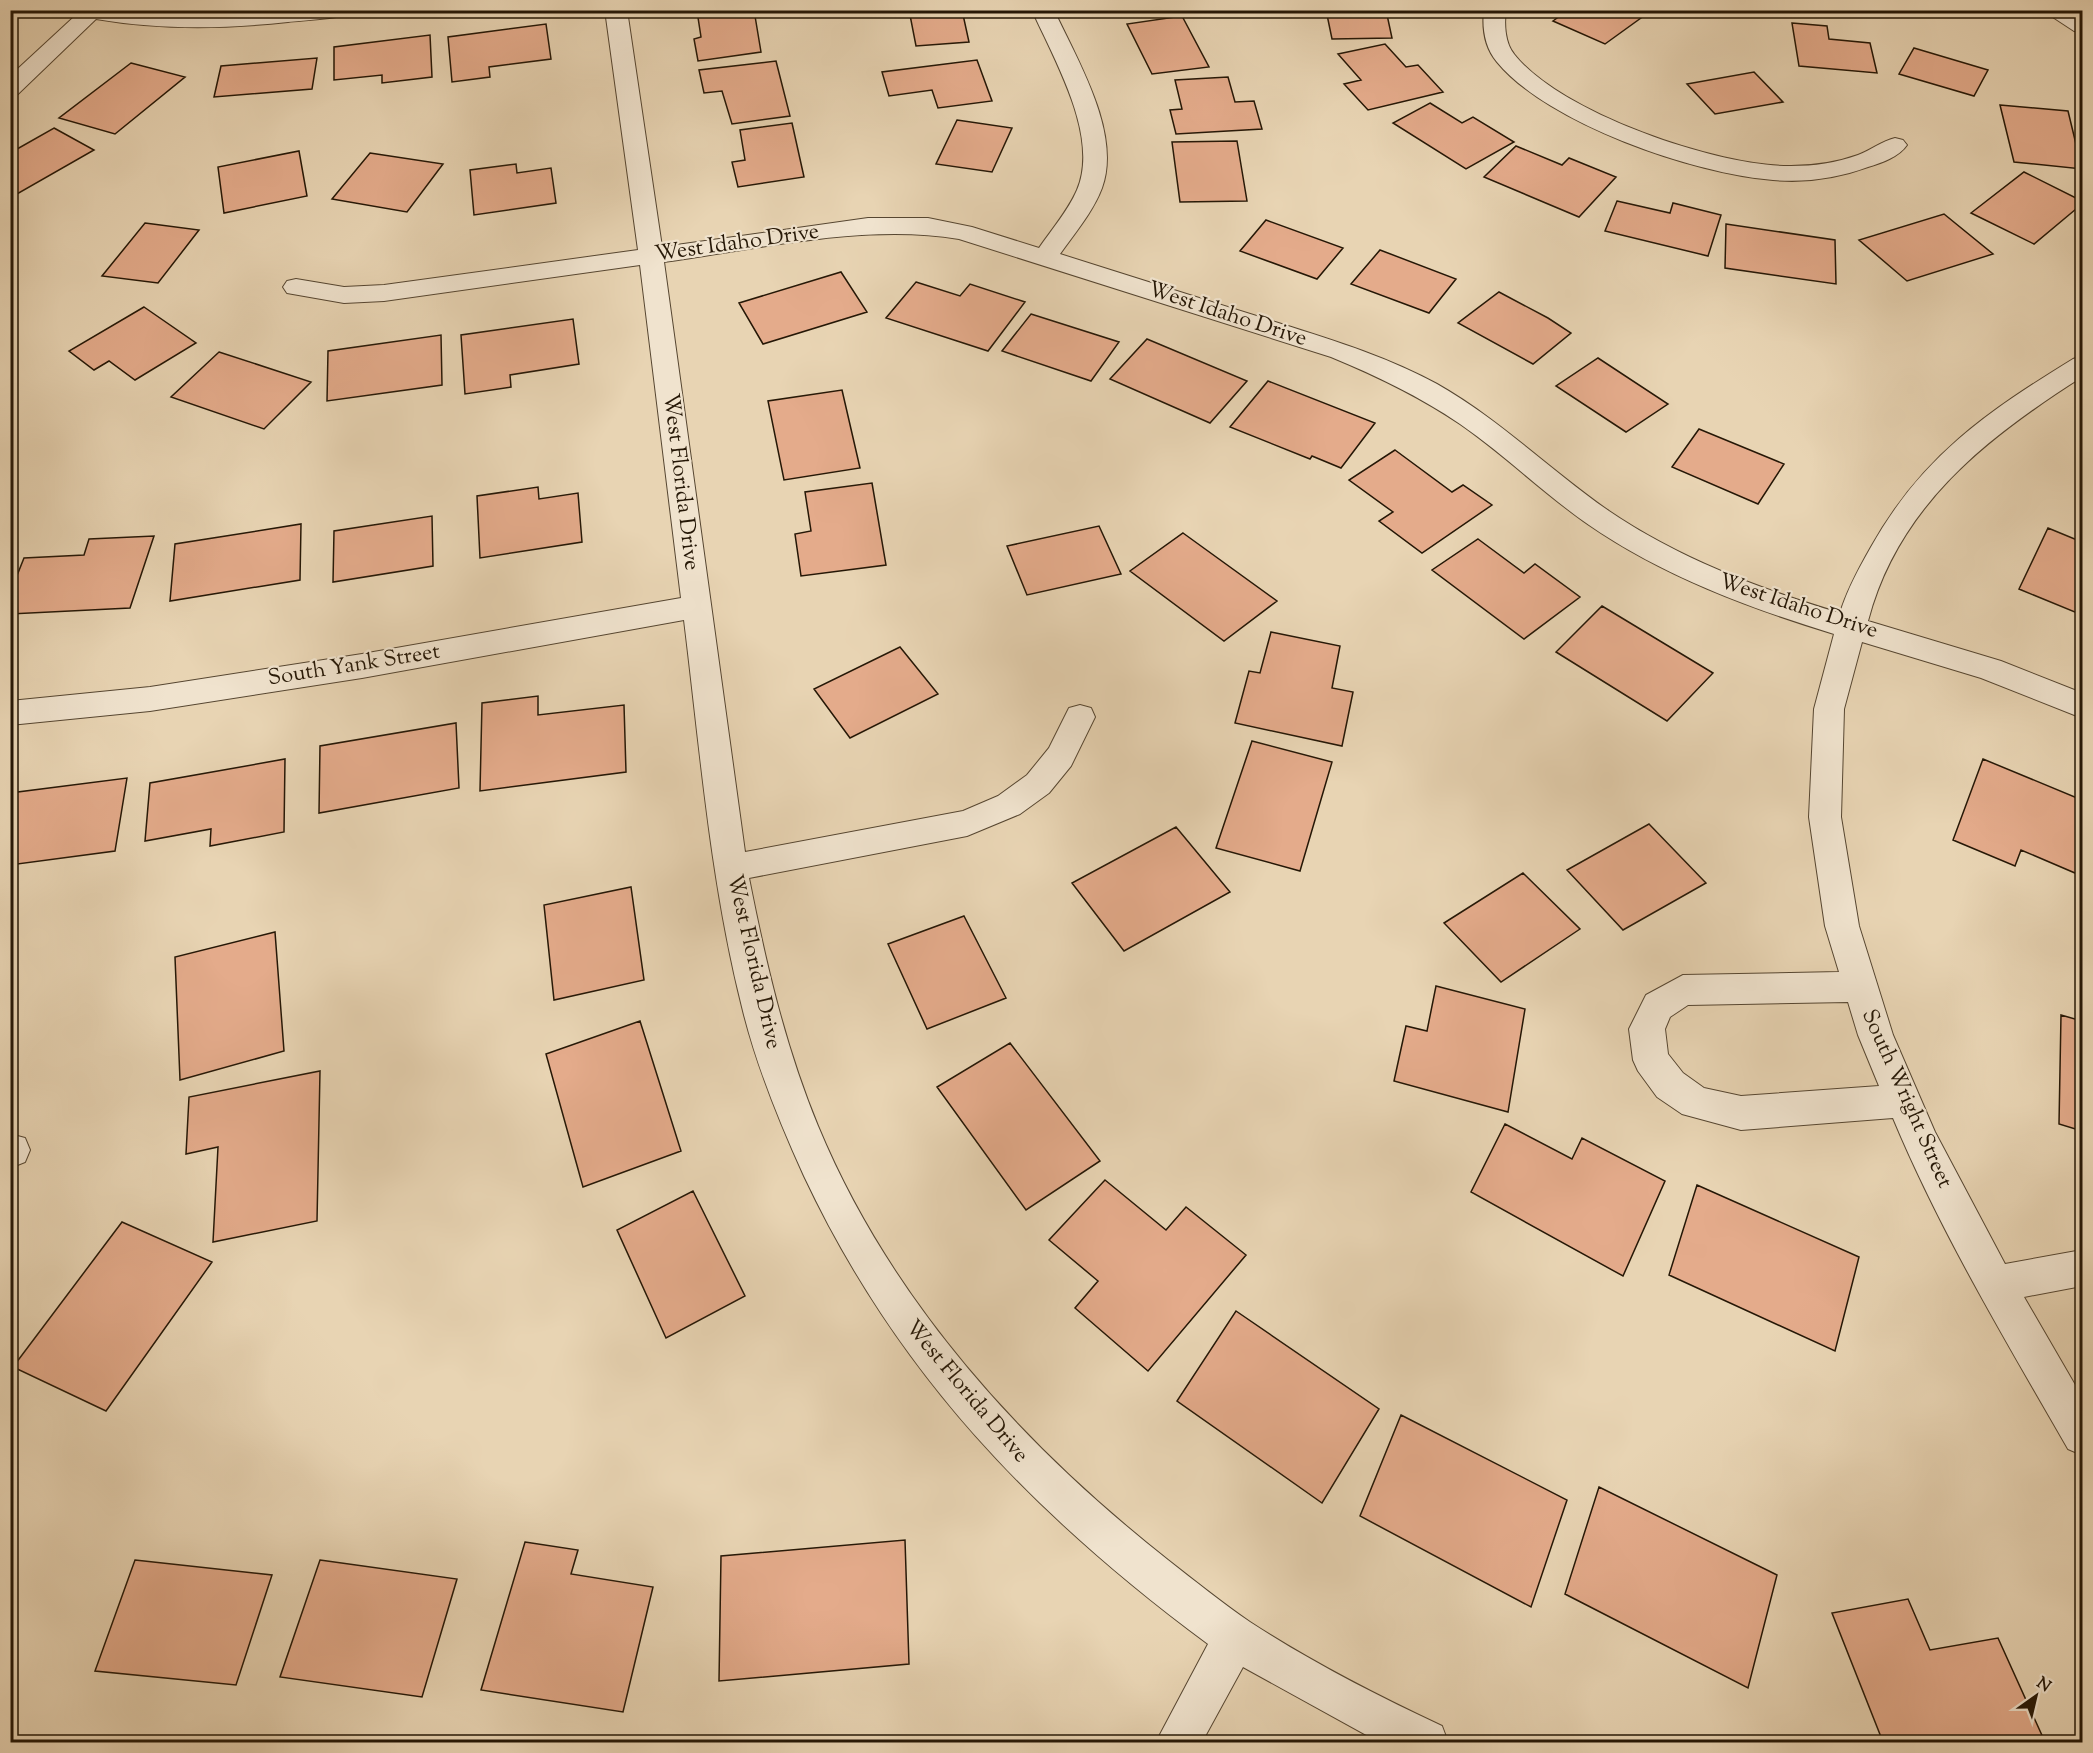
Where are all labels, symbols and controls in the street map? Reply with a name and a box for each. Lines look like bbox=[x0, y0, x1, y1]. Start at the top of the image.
street label: West Idaho Drive bbox=[653, 217, 821, 271]
street label: West Idaho Drive bbox=[1143, 274, 1311, 356]
street label: West Florida Drive bbox=[653, 392, 707, 572]
street label: West Idaho Drive bbox=[1714, 566, 1882, 648]
street label: South Yank Street bbox=[266, 637, 443, 695]
street label: West Florida Drive bbox=[717, 872, 789, 1052]
street label: South Wright Street bbox=[1852, 1004, 1960, 1194]
street label: West Florida Drive bbox=[896, 1313, 1036, 1471]
north arrow bbox=[2006, 1666, 2066, 1726]
text: N bbox=[2031, 1673, 2055, 1699]

